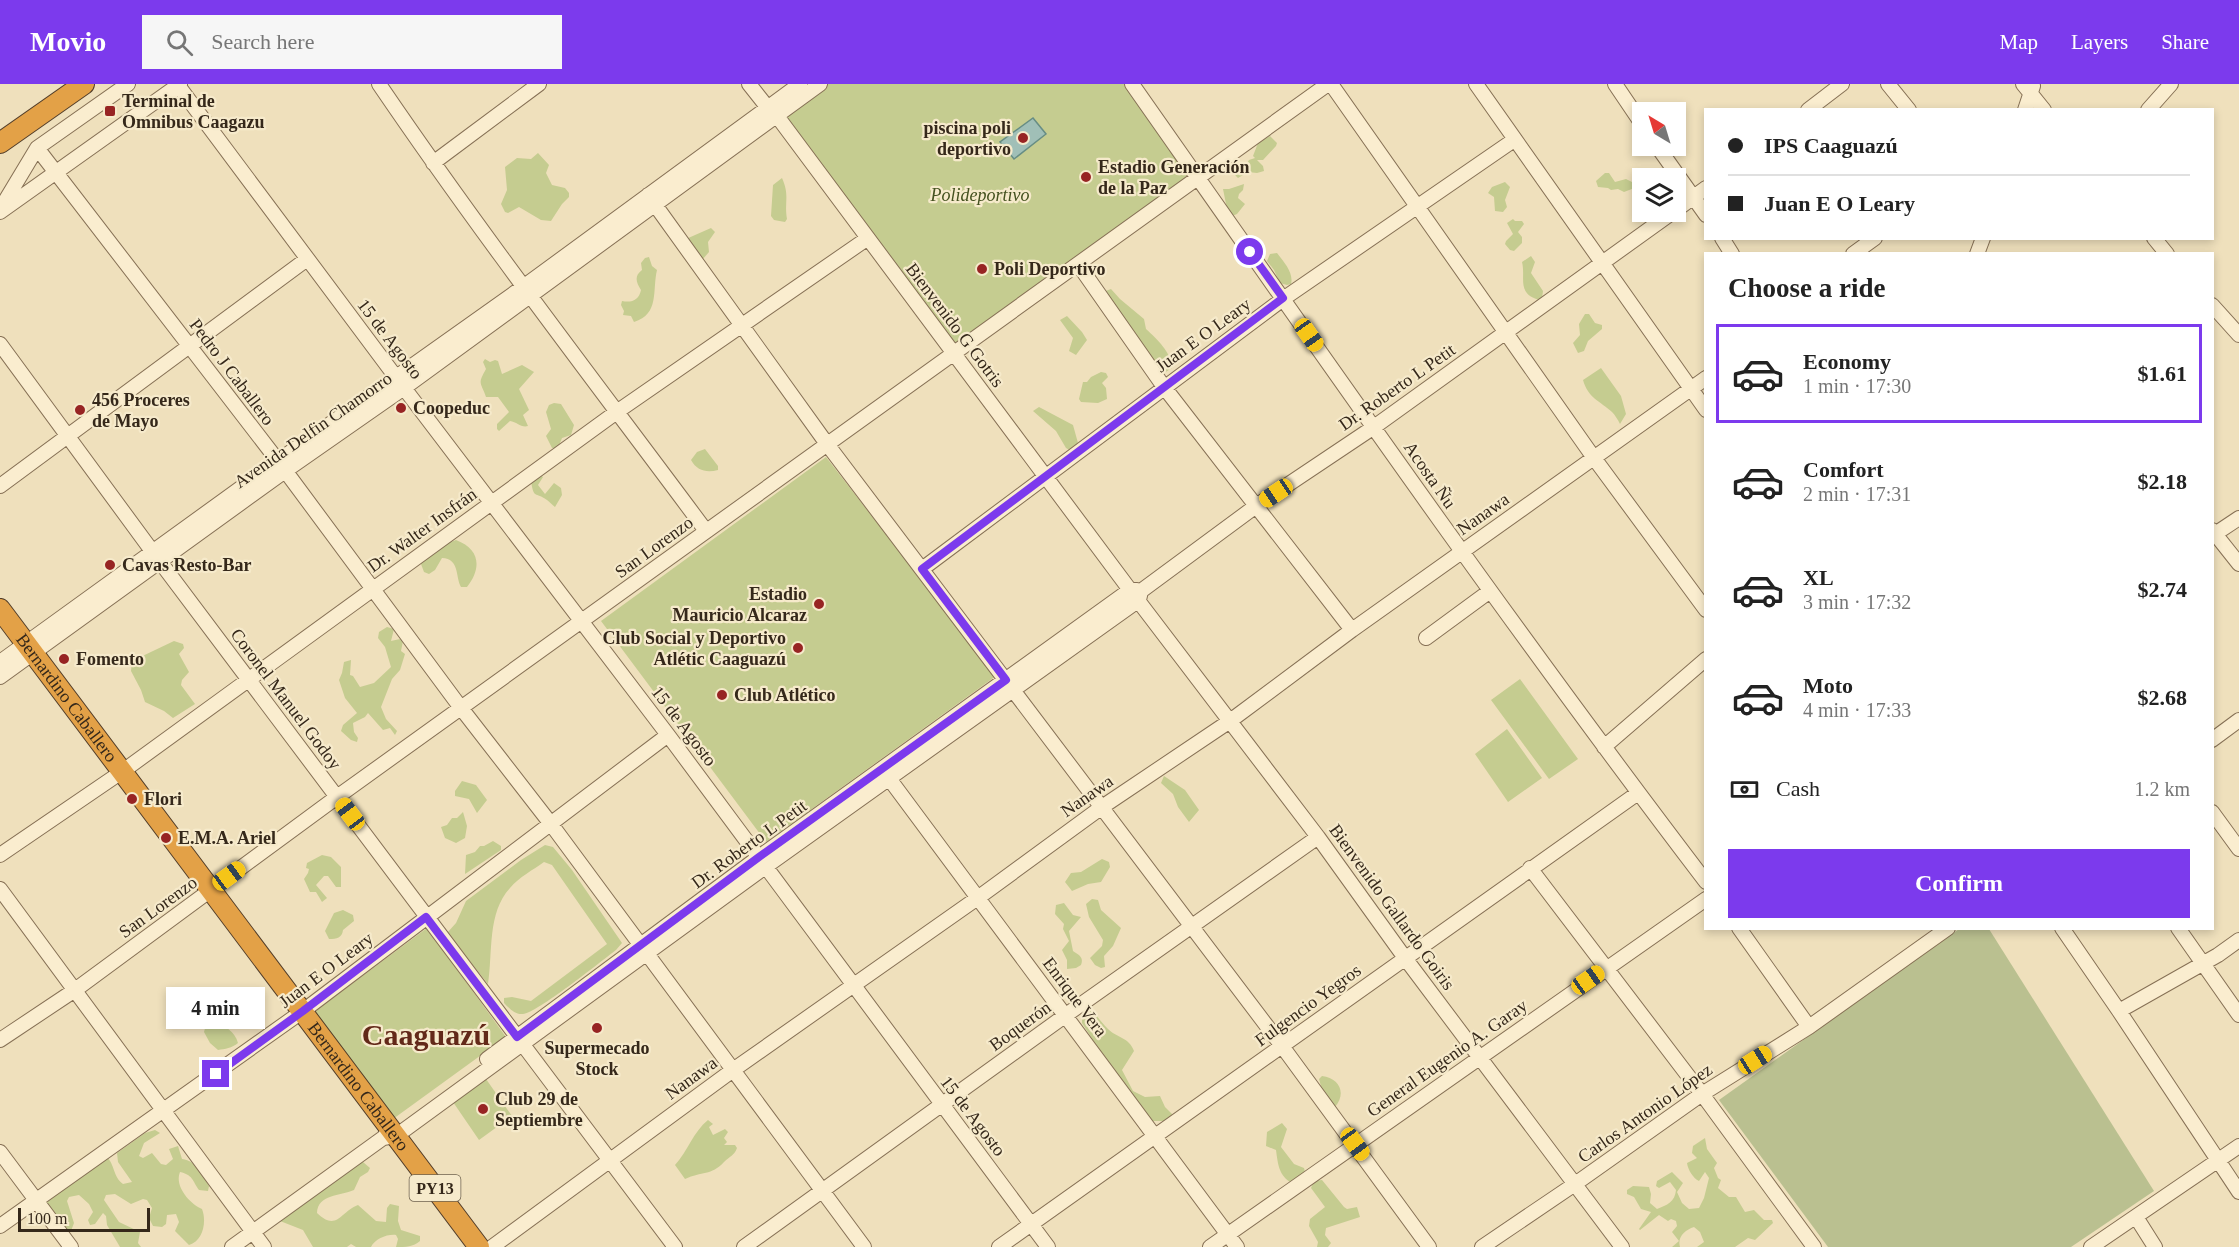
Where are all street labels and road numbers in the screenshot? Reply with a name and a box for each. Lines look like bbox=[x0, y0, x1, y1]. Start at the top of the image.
street label: Bienvenido G Gotris bbox=[902, 259, 1008, 391]
street label: Juan E O Leary bbox=[1152, 294, 1254, 376]
street label: 15 de Agosto bbox=[353, 295, 427, 383]
street label: Pedro J Caballero bbox=[186, 315, 278, 429]
street label: Dr. Roberto L Petit bbox=[1335, 339, 1459, 435]
street label: Avenida Delfin Chamorro bbox=[230, 368, 396, 492]
street label: Acosta Ñu bbox=[1400, 437, 1461, 512]
street label: Dr. Walter Insfrán bbox=[364, 484, 480, 576]
street label: Nanawa bbox=[1453, 489, 1513, 539]
street label: San Lorenzo bbox=[611, 512, 697, 582]
street label: Coronel Manuel Godoy bbox=[227, 625, 345, 773]
street label: Bernardino Caballero bbox=[12, 630, 121, 766]
street label: 15 de Agosto bbox=[647, 682, 721, 770]
street label: Nanawa bbox=[1057, 771, 1117, 821]
street label: Dr. Roberto L Petit bbox=[688, 796, 810, 892]
street label: Bienvenido Gallardo Goiris bbox=[1325, 820, 1459, 994]
street label: San Lorenzo bbox=[115, 872, 201, 942]
street label: Juan E O Leary bbox=[275, 928, 377, 1012]
street label: Enrique Vera bbox=[1039, 953, 1111, 1041]
street label: Fulgencio Yegros bbox=[1251, 960, 1365, 1050]
street label: General Eugenio A. Garay bbox=[1363, 995, 1531, 1121]
street label: Boquerón bbox=[985, 997, 1055, 1055]
street label: Bernardino Caballero bbox=[304, 1018, 413, 1155]
street label: Nanawa bbox=[661, 1053, 721, 1103]
street label: Carlos Antonio López bbox=[1574, 1059, 1716, 1167]
street label: 15 de Agosto bbox=[936, 1072, 1010, 1160]
road number: PY13 bbox=[410, 1175, 460, 1201]

